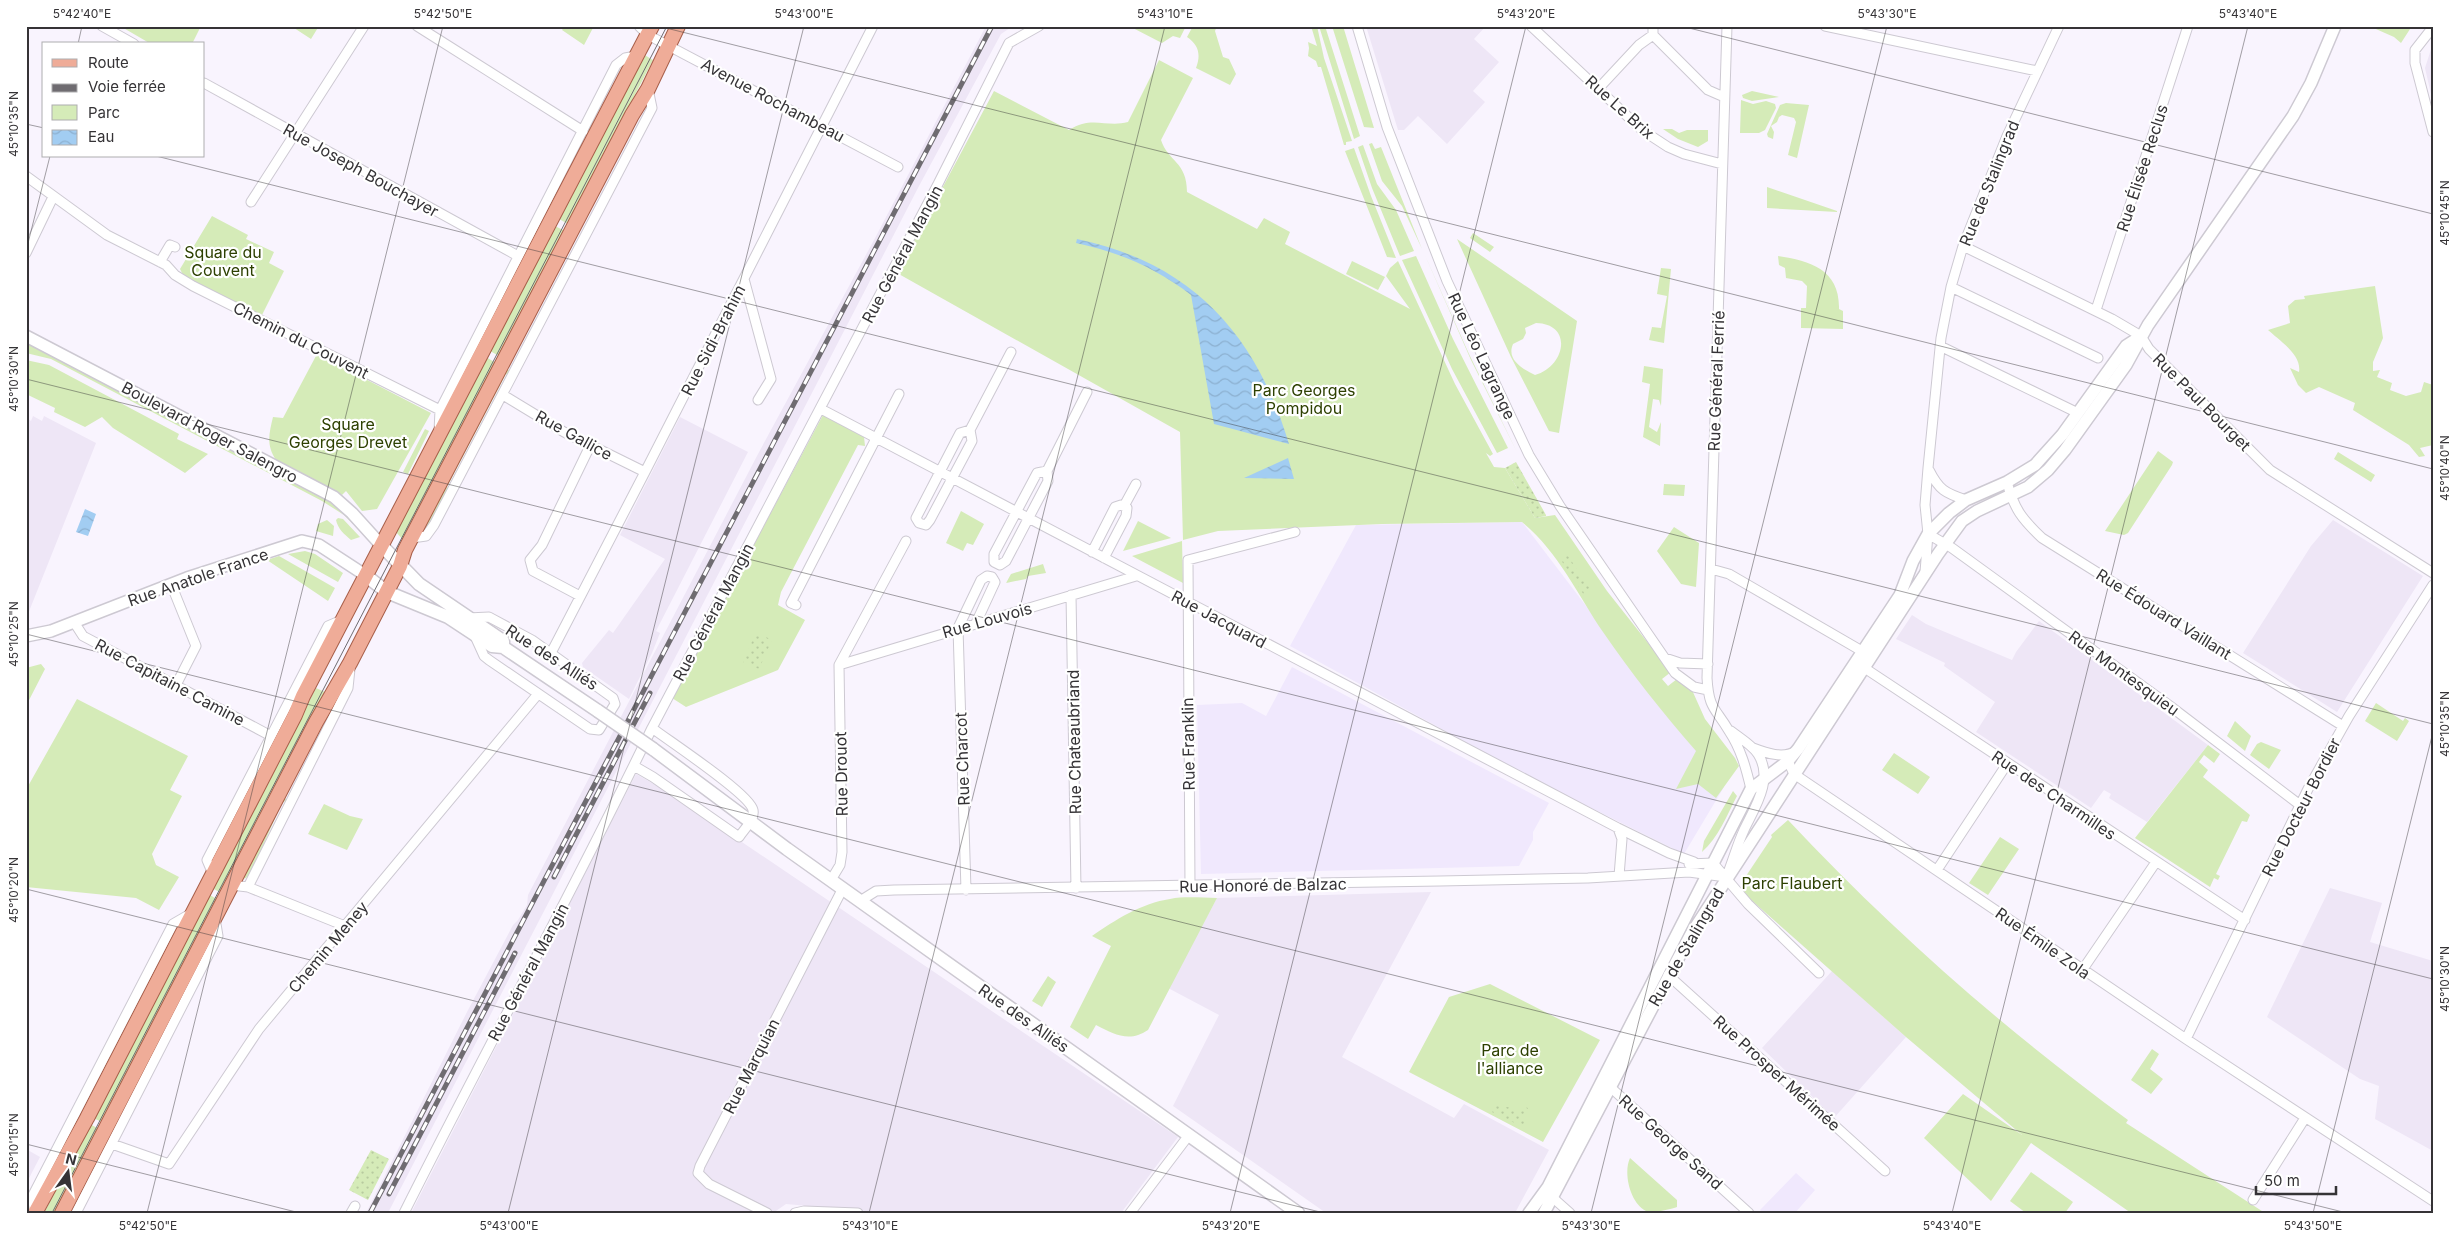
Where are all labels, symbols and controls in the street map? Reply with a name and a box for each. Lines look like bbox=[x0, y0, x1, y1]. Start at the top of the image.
text: 5°42'40"E bbox=[53, 6, 111, 21]
text: 5°42'50"E bbox=[414, 6, 472, 21]
text: 5°43'00"E bbox=[775, 6, 833, 21]
text: 5°43'10"E bbox=[1137, 6, 1193, 21]
text: 5°43'20"E bbox=[1497, 6, 1555, 21]
text: 5°43'30"E bbox=[1858, 6, 1916, 21]
text: 5°43'40"E bbox=[2219, 6, 2277, 21]
legend bbox=[42, 42, 205, 158]
text: Route bbox=[88, 53, 129, 72]
street label: Avenue Rochambeau bbox=[698, 54, 848, 146]
street label: Rue Le Brix bbox=[1581, 71, 1659, 143]
text: Voie ferrée bbox=[88, 77, 166, 96]
text: 45°10'35"N bbox=[6, 91, 21, 157]
street label: Rue Élisée Reclus bbox=[2112, 102, 2172, 234]
text: Parc bbox=[88, 103, 120, 122]
street label: Rue de Stalingrad bbox=[1955, 117, 2023, 249]
street label: Rue Joseph Bouchayer bbox=[280, 119, 442, 221]
text: Eau bbox=[88, 127, 114, 146]
text: 45°10'45"N bbox=[2437, 180, 2452, 246]
street label: Rue Général Mangin bbox=[857, 182, 947, 326]
park label: Square du Couvent bbox=[184, 242, 262, 280]
street label: Rue Sidi-Brahim bbox=[676, 281, 750, 399]
street label: Rue Léo Lagrange bbox=[1444, 289, 1520, 423]
street label: Chemin du Couvent bbox=[230, 297, 372, 383]
street label: Rue Général Ferrié bbox=[1704, 310, 1728, 452]
text: 45°10'30"N bbox=[6, 346, 21, 412]
street label: Rue Paul Bourget bbox=[2149, 349, 2255, 455]
street label: Boulevard Roger Salengro bbox=[118, 377, 302, 487]
park label: Parc Georges Pompidou bbox=[1253, 380, 1355, 418]
street label: Rue Gallice bbox=[532, 406, 616, 464]
park label: Square Georges Drevet bbox=[289, 414, 407, 452]
text: 45°10'40"N bbox=[2437, 435, 2452, 501]
street label: Rue Général Mangin bbox=[668, 540, 758, 684]
street label: Rue Anatole France bbox=[125, 544, 271, 610]
street label: Rue Édouard Vaillant bbox=[2093, 564, 2235, 664]
street label: Rue Jacquard bbox=[1168, 586, 1270, 652]
street label: Rue Louvois bbox=[940, 598, 1034, 642]
text: 45°10'25"N bbox=[6, 601, 21, 667]
street label: Rue des Alliés bbox=[502, 620, 602, 694]
street label: Rue Montesquieu bbox=[2065, 626, 2183, 720]
street label: Rue Capitaine Camine bbox=[92, 634, 248, 730]
street label: Rue Chateaubriand bbox=[1063, 669, 1085, 815]
text: 45°10'35"N bbox=[2437, 691, 2452, 757]
street label: Rue Franklin bbox=[1177, 697, 1199, 791]
street label: Rue Charcot bbox=[950, 712, 974, 806]
street label: Rue Drouot bbox=[830, 731, 852, 817]
street label: Rue Docteur Bordier bbox=[2257, 734, 2345, 880]
street label: Rue des Charmilles bbox=[1988, 746, 2120, 844]
text: 45°10'20"N bbox=[6, 857, 21, 923]
park label: Parc Flaubert bbox=[1742, 873, 1843, 893]
street label: Rue Honoré de Balzac bbox=[1179, 874, 1347, 896]
street label: Rue de Stalingrad bbox=[1644, 884, 1728, 1010]
street label: Chemin Meney bbox=[284, 897, 372, 997]
street label: Rue Général Mangin bbox=[483, 900, 573, 1044]
street label: Rue Émile Zola bbox=[1992, 903, 2094, 983]
text: 45°10'30"N bbox=[2437, 946, 2452, 1012]
street label: Rue des Alliés bbox=[975, 979, 1073, 1057]
street label: Rue Prosper Mérimée bbox=[1709, 1011, 1845, 1135]
street label: Rue Marquian bbox=[718, 1015, 784, 1117]
park label: Parc de l'alliance bbox=[1477, 1040, 1543, 1078]
street label: Rue George Sand bbox=[1615, 1090, 1727, 1194]
text: 45°10'15"N bbox=[6, 1113, 21, 1177]
north arrow bbox=[42, 1146, 92, 1196]
text: N bbox=[64, 1149, 78, 1168]
scale bar bbox=[2256, 1164, 2336, 1196]
text: 50 m bbox=[2264, 1171, 2300, 1190]
text: 5°42'50"E bbox=[119, 1218, 177, 1233]
text: 5°43'00"E bbox=[480, 1218, 538, 1233]
text: 5°43'10"E bbox=[842, 1218, 898, 1233]
text: 5°43'20"E bbox=[1202, 1218, 1260, 1233]
text: 5°43'30"E bbox=[1562, 1218, 1620, 1233]
text: 5°43'40"E bbox=[1923, 1218, 1981, 1233]
text: 5°43'50"E bbox=[2284, 1218, 2342, 1233]

